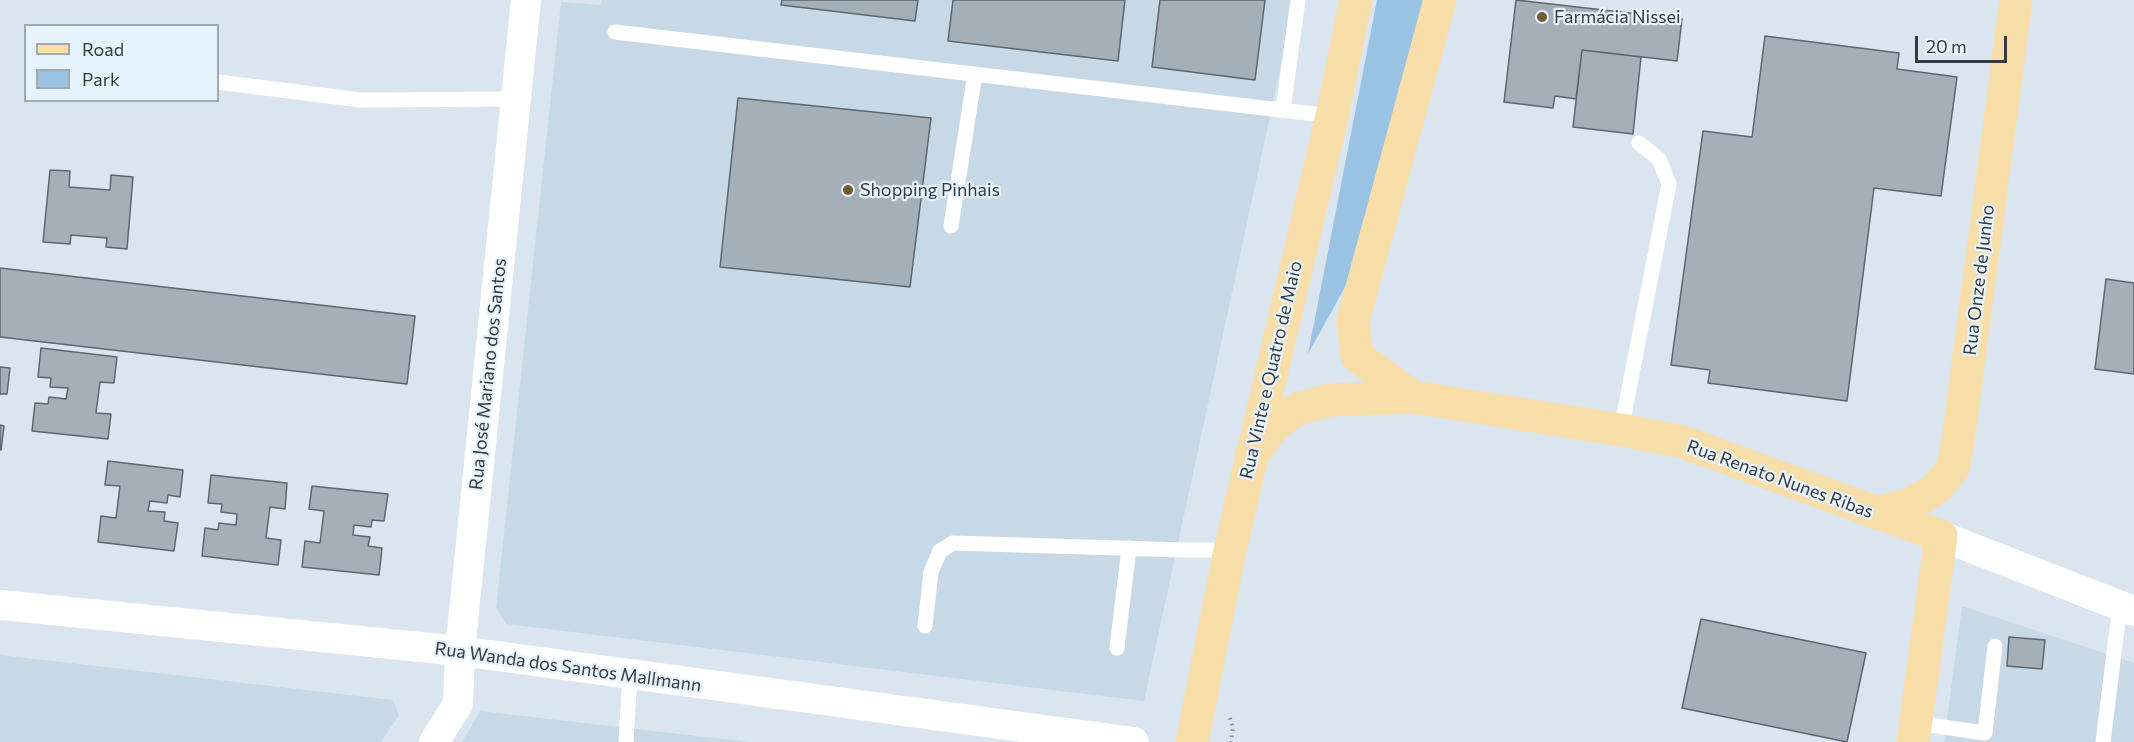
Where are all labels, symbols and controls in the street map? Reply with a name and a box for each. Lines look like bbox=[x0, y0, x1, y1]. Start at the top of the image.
place label: Farmácia Nissei bbox=[1554, 6, 1681, 28]
marker: Farmácia Nissei bbox=[1535, 10, 1549, 24]
legend bbox=[24, 24, 219, 102]
scale bar bbox=[1918, 24, 2010, 62]
text: 20 m bbox=[1926, 35, 1967, 57]
text: Road bbox=[82, 38, 124, 60]
text: Park bbox=[82, 68, 120, 90]
place label: Shopping Pinhais bbox=[860, 179, 1000, 201]
marker: Shopping Pinhais bbox=[841, 183, 855, 197]
street label: Rua Onze de Junho bbox=[1959, 203, 1999, 357]
street label: Rua José Mariano dos Santos bbox=[465, 257, 511, 491]
street label: Rua Vinte e Quatro de Maio bbox=[1235, 259, 1307, 481]
street label: Rua Renato Nunes Ribas bbox=[1684, 435, 1876, 523]
street label: Rua Wanda dos Santos Mallmann bbox=[433, 638, 703, 696]

